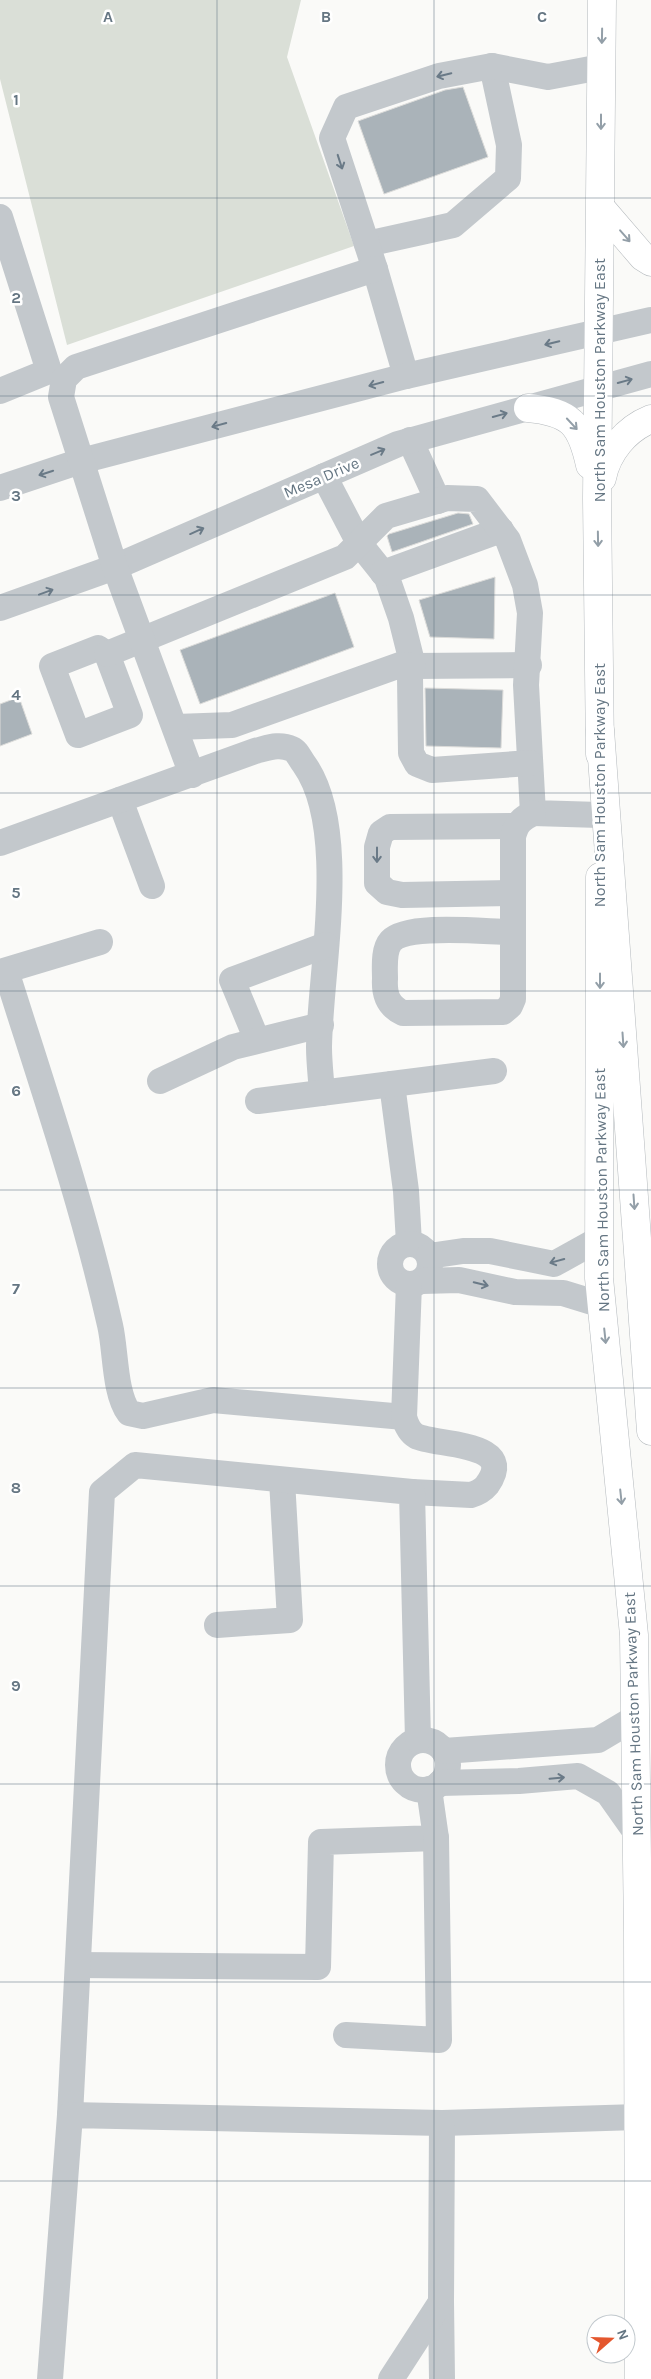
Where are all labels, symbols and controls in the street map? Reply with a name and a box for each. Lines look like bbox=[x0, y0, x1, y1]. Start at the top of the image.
text: A bbox=[103, 7, 113, 26]
text: B bbox=[321, 7, 331, 26]
text: C bbox=[537, 7, 547, 26]
one-way arrow bbox=[597, 28, 607, 44]
one-way arrow bbox=[436, 71, 452, 81]
text: 1 bbox=[13, 90, 19, 109]
one-way arrow bbox=[596, 113, 606, 129]
one-way arrow bbox=[336, 154, 345, 170]
one-way arrow bbox=[619, 229, 630, 242]
street label: North Sam Houston Parkway East bbox=[590, 258, 609, 502]
text: 2 bbox=[11, 288, 21, 307]
one-way arrow bbox=[544, 339, 560, 348]
one-way arrow bbox=[616, 376, 632, 385]
one-way arrow bbox=[369, 380, 385, 390]
one-way arrow bbox=[491, 410, 507, 420]
one-way arrow bbox=[566, 418, 578, 430]
one-way arrow bbox=[212, 421, 228, 431]
one-way arrow bbox=[370, 447, 385, 457]
street label: Mesa Drive bbox=[281, 453, 362, 502]
one-way arrow bbox=[38, 469, 54, 478]
text: 3 bbox=[11, 486, 21, 505]
one-way arrow bbox=[189, 526, 204, 536]
one-way arrow bbox=[593, 530, 603, 546]
one-way arrow bbox=[38, 587, 53, 596]
street label: North Sam Houston Parkway East bbox=[590, 663, 609, 907]
text: 4 bbox=[11, 685, 21, 704]
one-way arrow bbox=[372, 846, 382, 862]
text: 5 bbox=[11, 883, 21, 902]
one-way arrow bbox=[595, 972, 605, 989]
one-way arrow bbox=[618, 1032, 627, 1048]
street label: North Sam Houston Parkway East bbox=[590, 1068, 613, 1312]
text: 6 bbox=[11, 1081, 21, 1100]
one-way arrow bbox=[630, 1194, 639, 1210]
one-way arrow bbox=[549, 1257, 565, 1266]
text: 7 bbox=[12, 1279, 20, 1298]
one-way arrow bbox=[472, 1280, 488, 1289]
one-way arrow bbox=[600, 1327, 610, 1343]
text: 8 bbox=[11, 1478, 21, 1497]
one-way arrow bbox=[616, 1489, 625, 1505]
street label: North Sam Houston Parkway East bbox=[620, 1592, 647, 1836]
text: 9 bbox=[11, 1676, 21, 1695]
one-way arrow bbox=[549, 1773, 565, 1783]
north arrow bbox=[586, 2314, 636, 2364]
text: N bbox=[613, 2327, 632, 2342]

